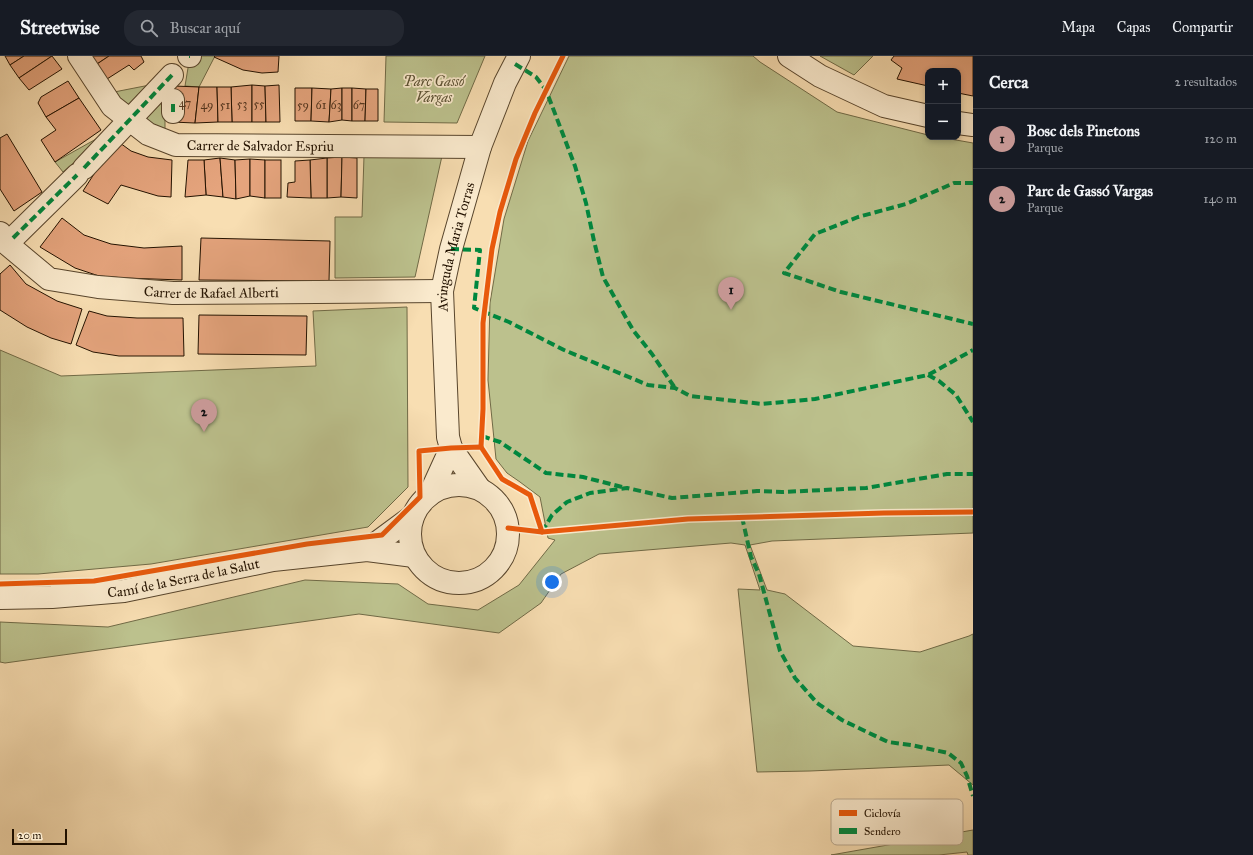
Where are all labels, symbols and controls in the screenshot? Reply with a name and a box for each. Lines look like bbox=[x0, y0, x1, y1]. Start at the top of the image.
search box bbox=[124, 10, 404, 46]
text: Streetwise bbox=[20, 16, 100, 39]
icon: search bbox=[138, 17, 160, 39]
text: Buscar aquí bbox=[170, 19, 240, 37]
text: Mapa bbox=[1062, 19, 1095, 36]
text: Capas bbox=[1117, 19, 1150, 36]
text: Compartir bbox=[1172, 19, 1233, 36]
map controls bbox=[925, 68, 961, 140]
button: + bbox=[925, 68, 961, 104]
text: Cerca bbox=[989, 72, 1028, 93]
park label: Parc Gassó Vargas bbox=[404, 73, 466, 106]
text: 2 resultados bbox=[1174, 74, 1237, 90]
house number: 47 bbox=[179, 96, 191, 110]
house number: 53 bbox=[237, 97, 247, 111]
house number: 55 bbox=[253, 97, 265, 111]
house number: 49 bbox=[200, 98, 214, 112]
house number: 51 bbox=[220, 98, 230, 112]
house number: 59 bbox=[297, 98, 309, 112]
house number: 61 bbox=[316, 98, 327, 112]
house number: 63 bbox=[331, 98, 342, 112]
house number: 67 bbox=[353, 98, 365, 112]
button: − bbox=[925, 104, 961, 140]
text: Bosc dels Pinetons bbox=[1027, 122, 1140, 140]
text: 1 bbox=[999, 131, 1005, 147]
text: 120 m bbox=[1204, 131, 1237, 147]
street label: Carrer de Salvador Espriu bbox=[187, 137, 335, 155]
text: Parque bbox=[1027, 140, 1063, 156]
street label: Avinguda Maria Torras bbox=[434, 180, 479, 313]
text: Parc de Gassó Vargas bbox=[1027, 182, 1153, 200]
text: 2 bbox=[999, 191, 1005, 207]
text: 140 m bbox=[1203, 191, 1237, 207]
text: Parque bbox=[1027, 200, 1063, 216]
pin: 1 bbox=[718, 277, 744, 310]
street label: Carrer de Rafael Alberti bbox=[143, 283, 279, 302]
pin: 2 bbox=[191, 399, 217, 432]
street label: Camí de la Serra de la Salut bbox=[107, 555, 261, 601]
your location bbox=[542, 572, 562, 592]
legend bbox=[831, 799, 963, 845]
text: Ciclovía bbox=[864, 807, 901, 820]
text: Sendero bbox=[864, 825, 901, 838]
scale bar bbox=[12, 827, 67, 846]
text: 20 m bbox=[18, 829, 41, 842]

